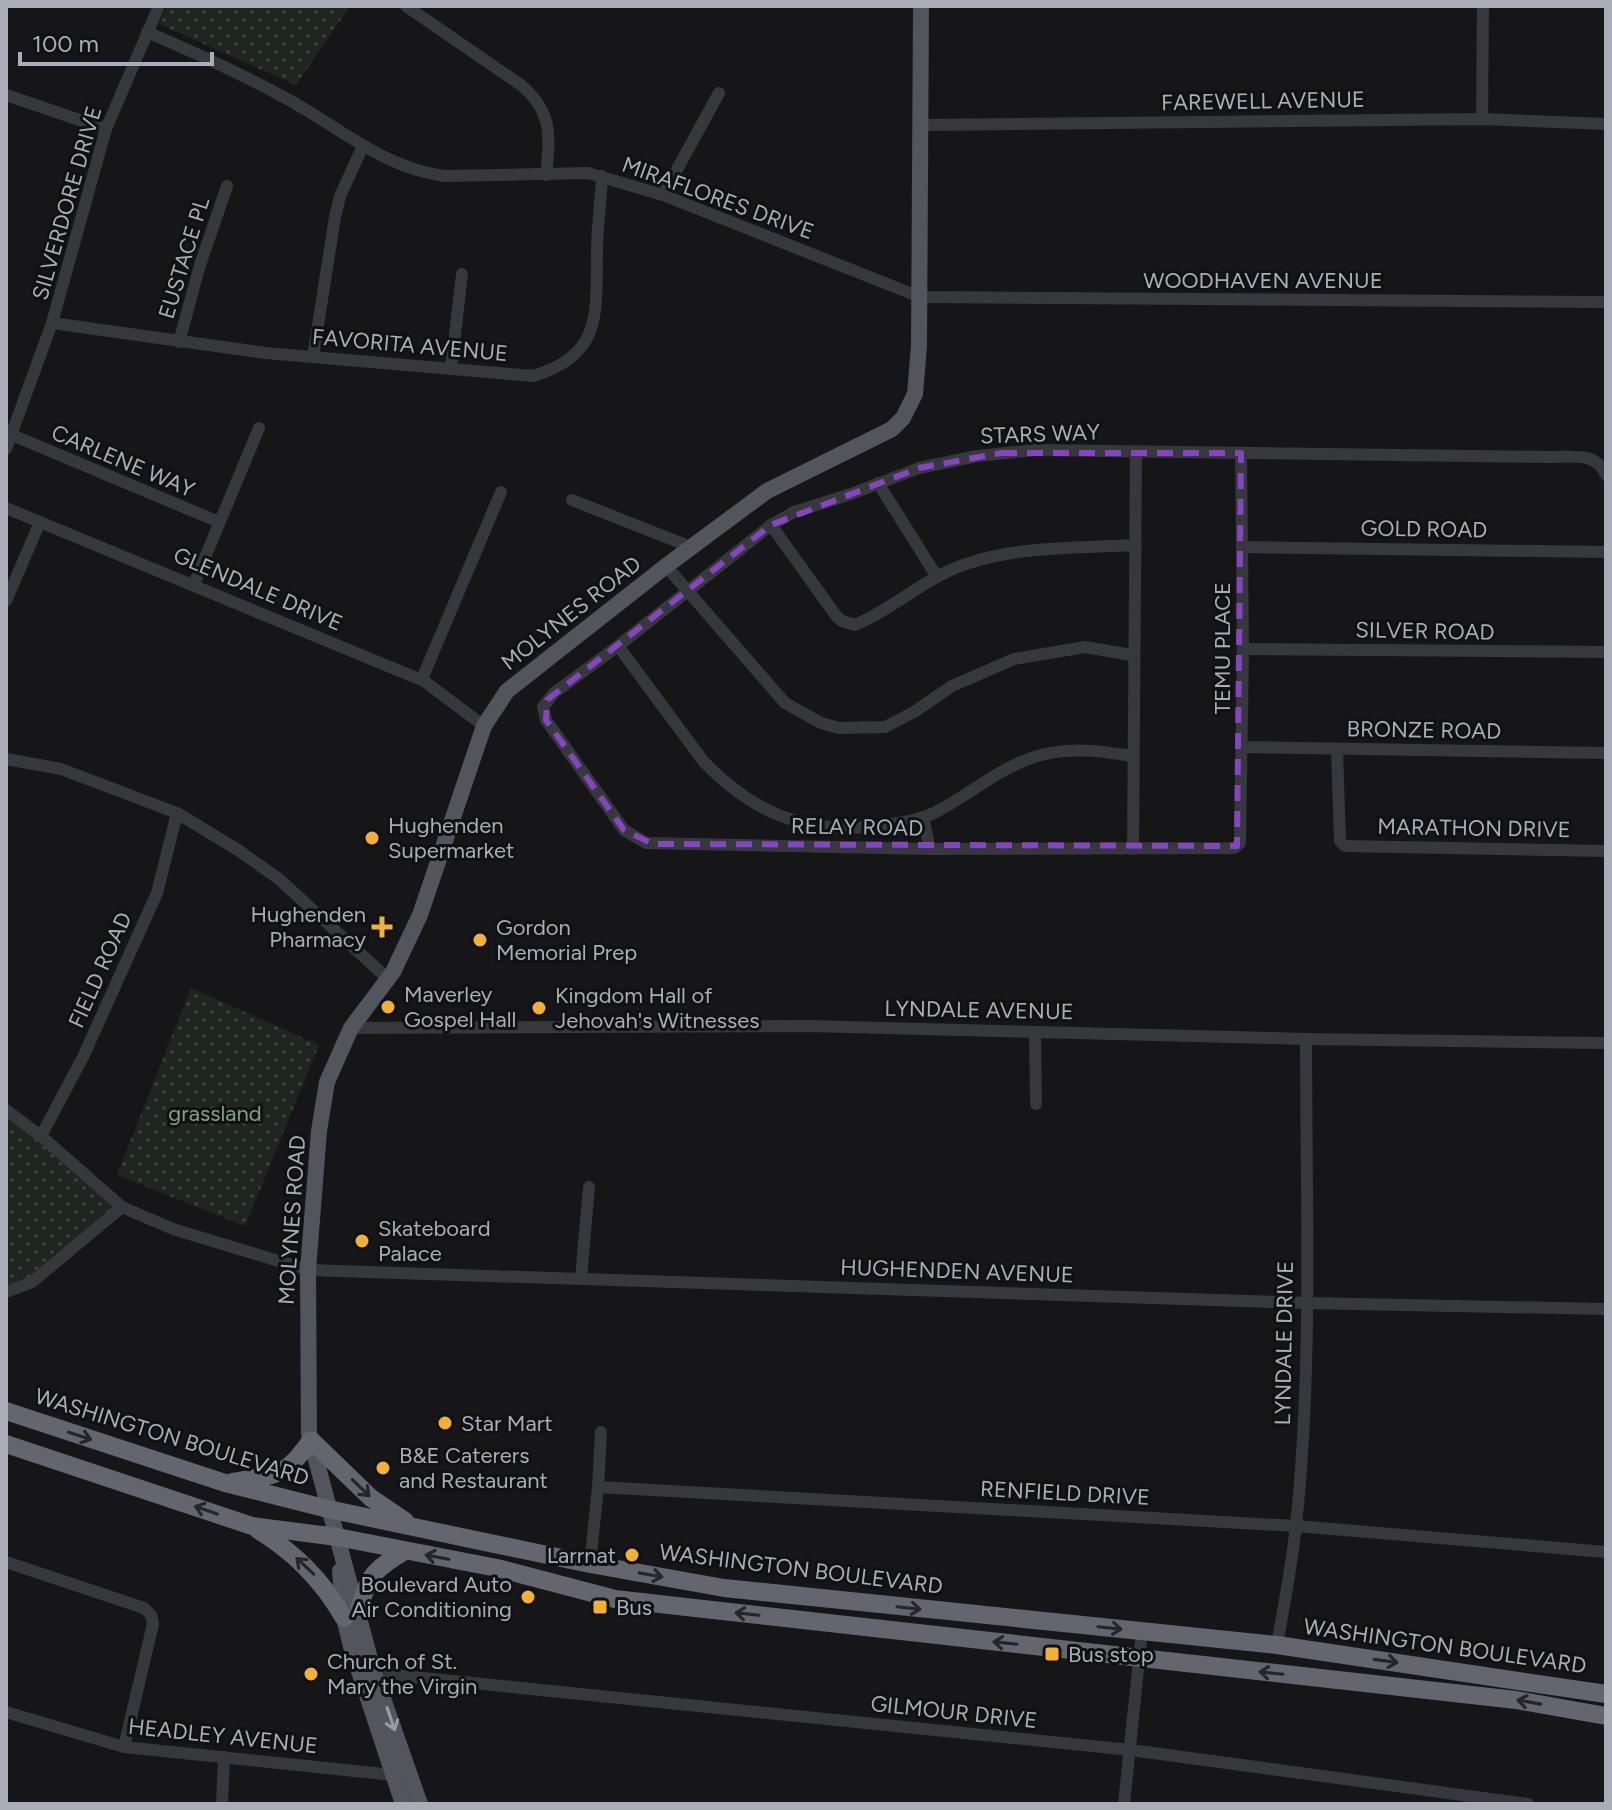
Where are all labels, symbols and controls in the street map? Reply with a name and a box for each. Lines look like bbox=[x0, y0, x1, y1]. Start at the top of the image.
scale bar bbox=[20, 16, 212, 66]
text: 100 m bbox=[32, 29, 99, 58]
street label: FAREWELL AVENUE bbox=[1161, 86, 1365, 116]
street label: SILVERDORE DRIVE bbox=[26, 103, 108, 303]
street label: MIRAFLORES DRIVE bbox=[618, 151, 818, 245]
street label: EUSTACE PL bbox=[153, 193, 215, 322]
street label: WOODHAVEN AVENUE bbox=[1143, 267, 1383, 294]
street label: FAVORITA AVENUE bbox=[311, 323, 509, 367]
street label: STARS WAY bbox=[980, 418, 1101, 450]
street label: CARLENE WAY bbox=[47, 419, 199, 504]
street label: GOLD ROAD bbox=[1360, 514, 1488, 544]
street label: GLENDALE DRIVE bbox=[169, 541, 347, 637]
street label: MOLYNES ROAD bbox=[496, 550, 646, 676]
street label: TEMU PLACE bbox=[1209, 582, 1236, 714]
street label: SILVER ROAD bbox=[1355, 616, 1495, 646]
street label: BRONZE ROAD bbox=[1346, 715, 1502, 745]
place label: Hughenden Supermarket bbox=[388, 812, 514, 864]
street label: RELAY ROAD bbox=[791, 812, 923, 842]
street label: MARATHON DRIVE bbox=[1377, 813, 1571, 843]
marker: Hughenden Supermarket bbox=[363, 829, 381, 847]
place label: Hughenden Pharmacy bbox=[251, 901, 366, 953]
street label: FIELD ROAD bbox=[62, 908, 138, 1032]
place label: Gordon Memorial Prep bbox=[496, 914, 637, 966]
marker: Hughenden Pharmacy bbox=[373, 918, 391, 936]
marker: Gordon Memorial Prep bbox=[471, 931, 489, 949]
place label: Maverley Gospel Hall bbox=[404, 981, 516, 1033]
place label: Kingdom Hall of Jehovah's Witnesses bbox=[555, 982, 759, 1034]
street label: LYNDALE AVENUE bbox=[884, 995, 1074, 1025]
marker: Maverley Gospel Hall bbox=[379, 998, 397, 1016]
marker: Kingdom Hall of Jehovah's Witnesses bbox=[530, 999, 548, 1017]
park label: grassland bbox=[168, 1100, 262, 1127]
street label: MOLYNES ROAD bbox=[273, 1134, 311, 1306]
place label: Skateboard Palace bbox=[378, 1215, 491, 1267]
marker: Skateboard Palace bbox=[353, 1232, 371, 1250]
street label: HUGHENDEN AVENUE bbox=[840, 1253, 1074, 1289]
street label: LYNDALE DRIVE bbox=[1269, 1261, 1299, 1425]
street label: WASHINGTON BOULEVARD bbox=[32, 1382, 312, 1492]
place label: Star Mart bbox=[461, 1410, 552, 1437]
marker: Star Mart bbox=[436, 1414, 454, 1432]
one-way arrow bbox=[67, 1429, 92, 1444]
place label: B&E Caterers and Restaurant bbox=[399, 1442, 548, 1494]
marker: B&E Caterers and Restaurant bbox=[374, 1459, 392, 1477]
street label: RENFIELD DRIVE bbox=[979, 1475, 1151, 1511]
one-way arrow bbox=[351, 1478, 370, 1497]
one-way arrow bbox=[194, 1502, 219, 1517]
street label: WASHINGTON BOULEVARD bbox=[658, 1538, 944, 1600]
place label: Larrnat bbox=[547, 1542, 616, 1569]
marker: Larrnat bbox=[623, 1546, 641, 1564]
one-way arrow bbox=[424, 1548, 450, 1563]
one-way arrow bbox=[295, 1557, 315, 1576]
one-way arrow bbox=[638, 1568, 664, 1583]
place label: Boulevard Auto Air Conditioning bbox=[351, 1571, 512, 1623]
marker: Boulevard Auto Air Conditioning bbox=[519, 1588, 537, 1606]
place label: Bus bbox=[616, 1594, 652, 1621]
marker: Bus bbox=[591, 1598, 609, 1616]
one-way arrow bbox=[895, 1600, 922, 1615]
one-way arrow bbox=[734, 1606, 761, 1621]
street label: WASHINGTON BOULEVARD bbox=[1302, 1613, 1588, 1679]
one-way arrow bbox=[1096, 1620, 1123, 1635]
one-way arrow bbox=[992, 1636, 1019, 1651]
place label: Bus stop bbox=[1068, 1641, 1154, 1668]
marker: Bus stop bbox=[1043, 1645, 1061, 1663]
place label: Church of St. Mary the Virgin bbox=[327, 1648, 477, 1700]
one-way arrow bbox=[1373, 1654, 1398, 1669]
marker: Church of St. Mary the Virgin bbox=[302, 1665, 320, 1683]
one-way arrow bbox=[1258, 1665, 1285, 1680]
street label: GILMOUR DRIVE bbox=[869, 1690, 1039, 1734]
one-way arrow bbox=[1517, 1694, 1542, 1709]
one-way arrow bbox=[384, 1706, 399, 1731]
street label: HEADLEY AVENUE bbox=[127, 1713, 319, 1759]

